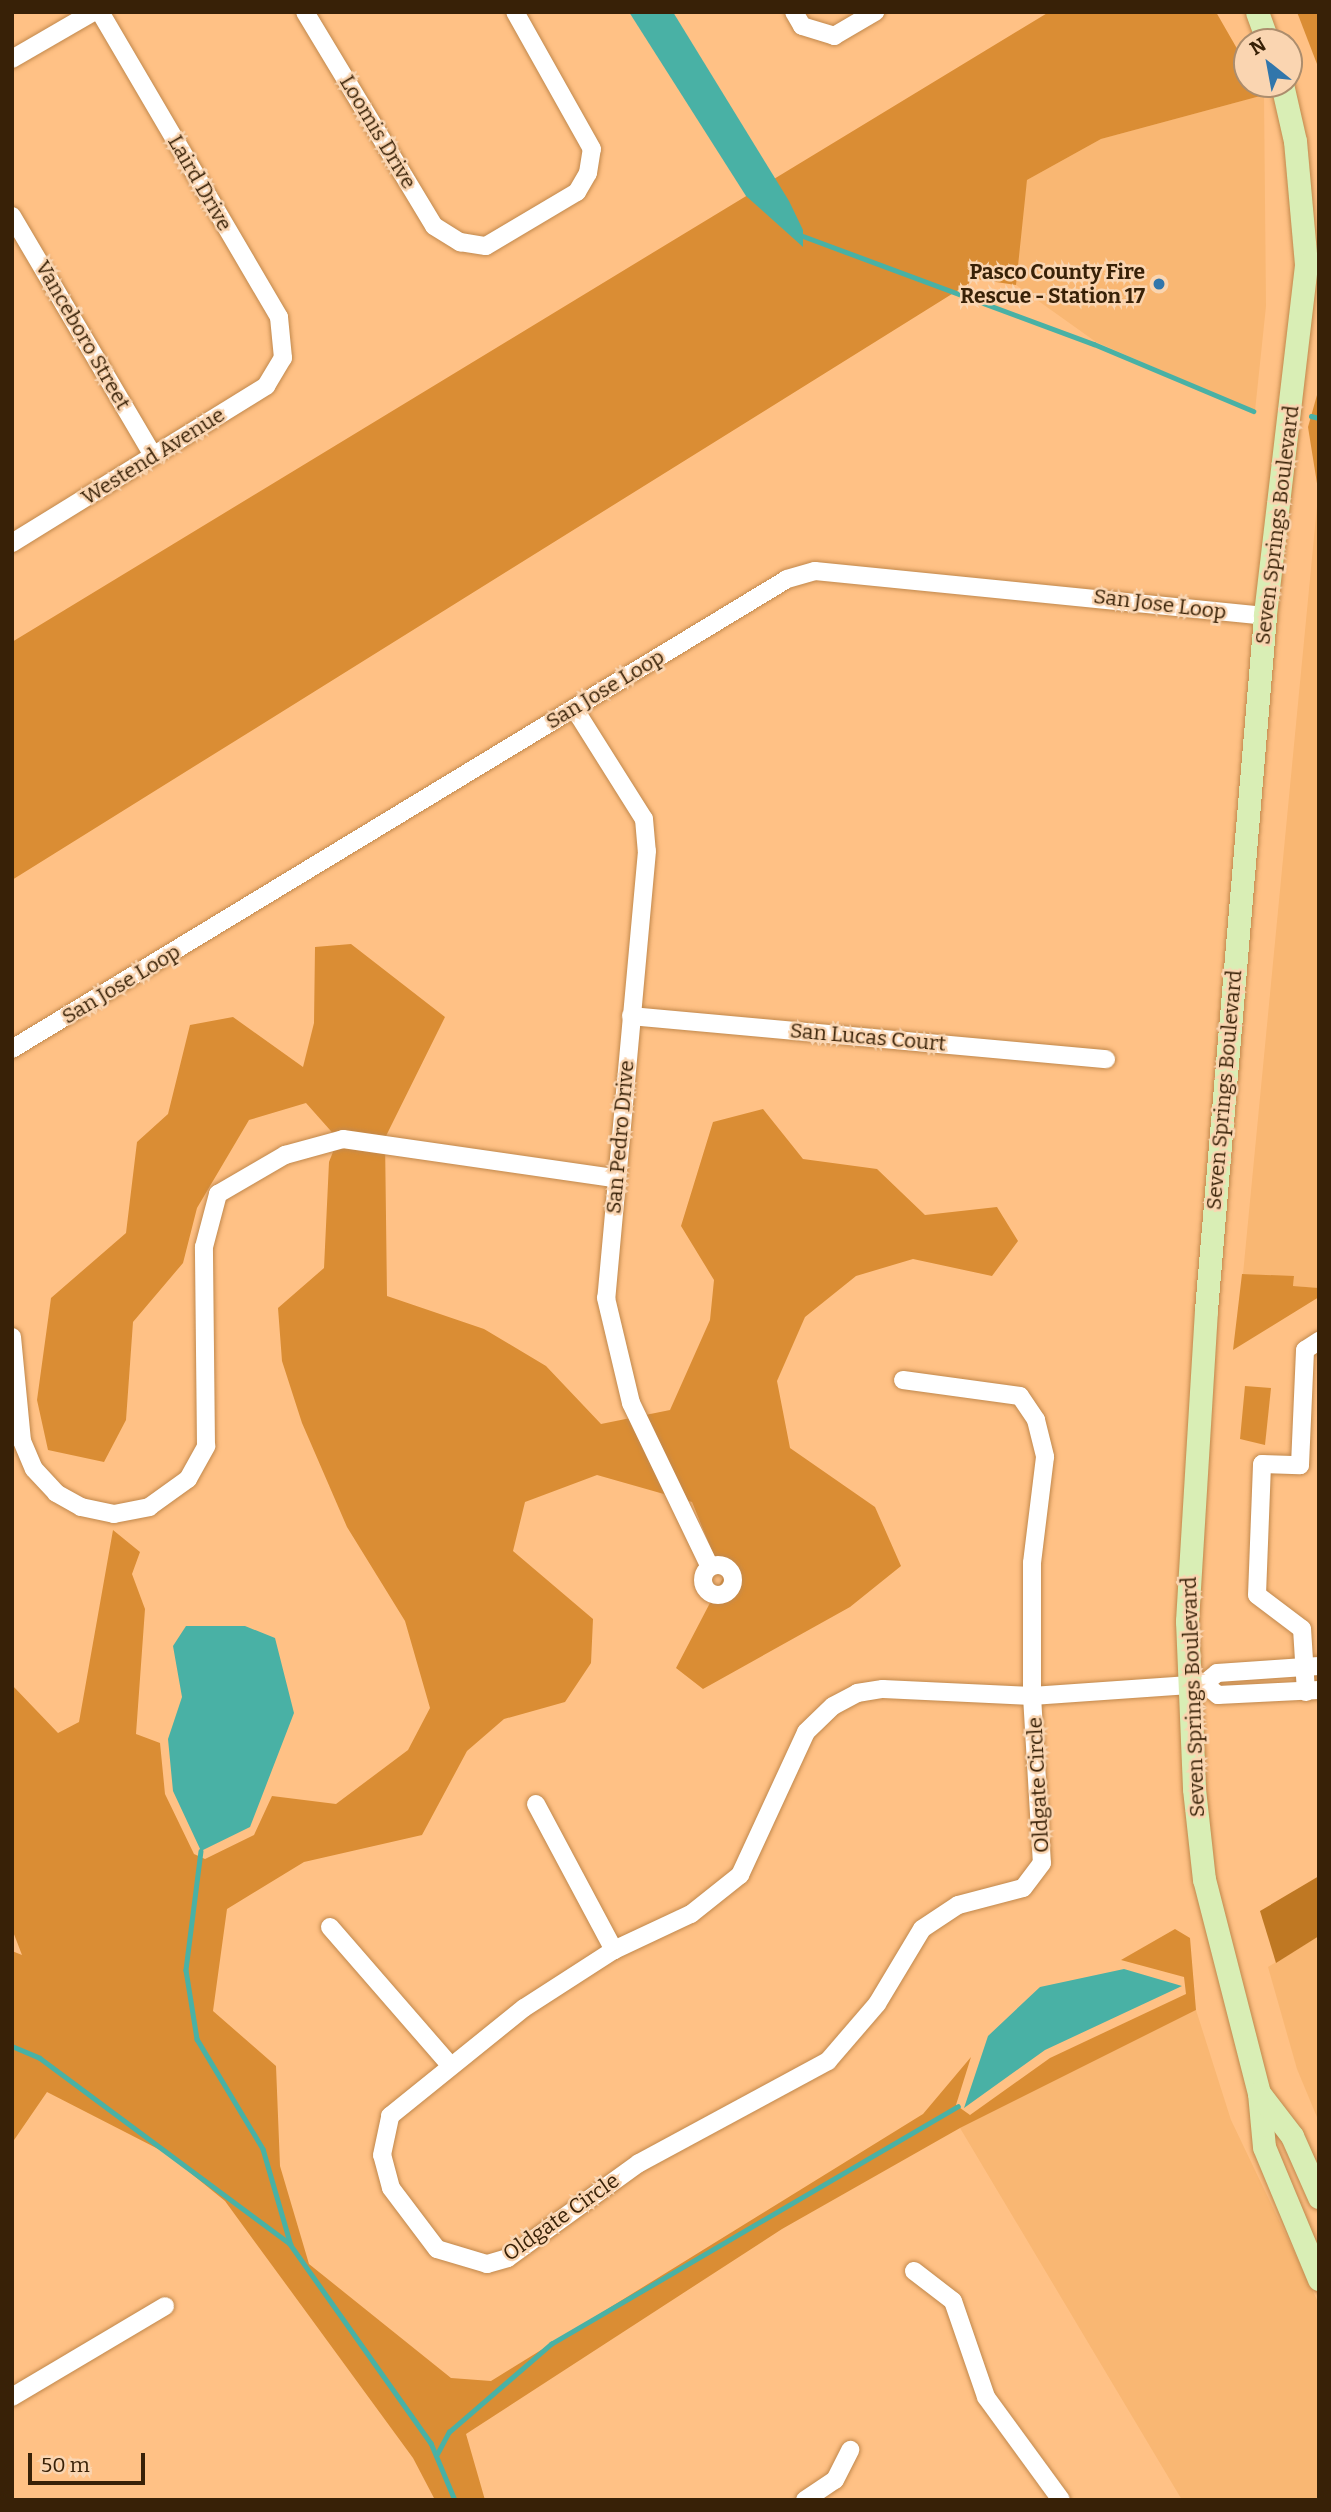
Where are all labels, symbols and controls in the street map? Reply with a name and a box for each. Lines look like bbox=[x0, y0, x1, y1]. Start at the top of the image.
north arrow bbox=[1233, 28, 1303, 98]
text: N bbox=[1246, 33, 1270, 60]
street label: Loomis Drive bbox=[334, 71, 422, 193]
street label: Laird Drive bbox=[163, 131, 237, 235]
street label: Vanceboro Street bbox=[30, 256, 136, 414]
place label: Pasco County Fire Rescue - Station 17 bbox=[960, 259, 1145, 309]
marker: Pasco County Fire Rescue - Station 17 bbox=[1151, 276, 1167, 292]
street label: Westend Avenue bbox=[77, 402, 229, 510]
street label: Seven Springs Boulevard bbox=[1250, 404, 1304, 646]
street label: San Jose Loop bbox=[1092, 583, 1228, 625]
street label: San Jose Loop bbox=[541, 644, 669, 734]
street label: San Jose Loop bbox=[57, 939, 185, 1029]
street label: Seven Springs Boulevard bbox=[1201, 969, 1247, 1211]
street label: San Lucas Court bbox=[789, 1018, 947, 1056]
street label: San Pedro Drive bbox=[601, 1059, 639, 1215]
street label: Seven Springs Boulevard bbox=[1176, 1576, 1210, 1818]
street label: Oldgate Circle bbox=[1022, 1716, 1054, 1854]
street label: Oldgate Circle bbox=[498, 2168, 624, 2266]
scale bar bbox=[32, 2438, 149, 2482]
text: 50 m bbox=[41, 2452, 90, 2478]

